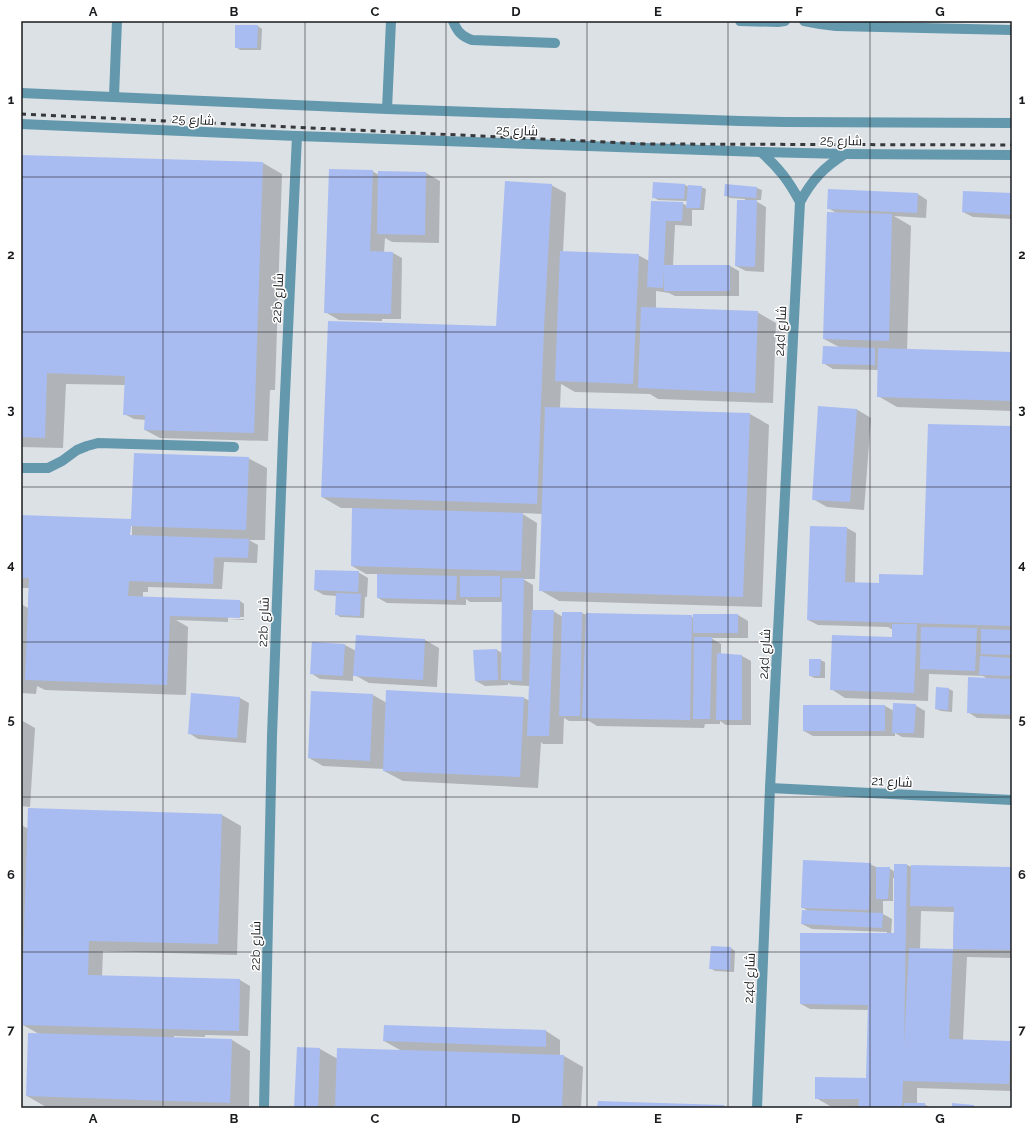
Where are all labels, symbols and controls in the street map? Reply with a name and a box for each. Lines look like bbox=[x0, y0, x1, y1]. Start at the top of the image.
text: A bbox=[89, 4, 98, 19]
text: B bbox=[230, 4, 239, 19]
text: C bbox=[371, 4, 380, 19]
text: D bbox=[511, 4, 521, 19]
text: E bbox=[654, 4, 662, 19]
text: F bbox=[795, 4, 803, 19]
text: G bbox=[935, 4, 945, 19]
text: 1 bbox=[8, 92, 15, 107]
text: 1 bbox=[1019, 92, 1026, 107]
street label: شارع 25 bbox=[171, 111, 215, 129]
street label: شارع 25 bbox=[496, 122, 538, 140]
street label: شارع 25 bbox=[820, 133, 862, 149]
text: 2 bbox=[7, 247, 15, 262]
text: 2 bbox=[1018, 247, 1026, 262]
street label: 22b شارع bbox=[269, 273, 287, 323]
street label: 24d شارع bbox=[772, 305, 790, 357]
text: 3 bbox=[7, 402, 15, 417]
text: 3 bbox=[1018, 402, 1026, 417]
text: 4 bbox=[7, 557, 15, 572]
text: 4 bbox=[1018, 557, 1026, 572]
street label: 22b شارع bbox=[255, 597, 273, 647]
street label: 24d شارع bbox=[756, 628, 774, 680]
text: 5 bbox=[7, 712, 15, 727]
text: 5 bbox=[1018, 712, 1026, 727]
street label: شارع 21 bbox=[871, 773, 913, 791]
text: 6 bbox=[7, 867, 15, 882]
text: 6 bbox=[1018, 867, 1026, 882]
street label: 22b شارع bbox=[248, 921, 264, 971]
street label: 24d شارع bbox=[741, 953, 759, 1004]
text: 7 bbox=[7, 1022, 15, 1037]
text: 7 bbox=[1018, 1022, 1026, 1037]
text: A bbox=[89, 1111, 98, 1126]
text: B bbox=[230, 1111, 239, 1126]
text: C bbox=[371, 1111, 380, 1126]
text: D bbox=[511, 1111, 521, 1126]
text: E bbox=[654, 1111, 662, 1126]
text: F bbox=[795, 1111, 803, 1126]
text: G bbox=[935, 1111, 945, 1126]

